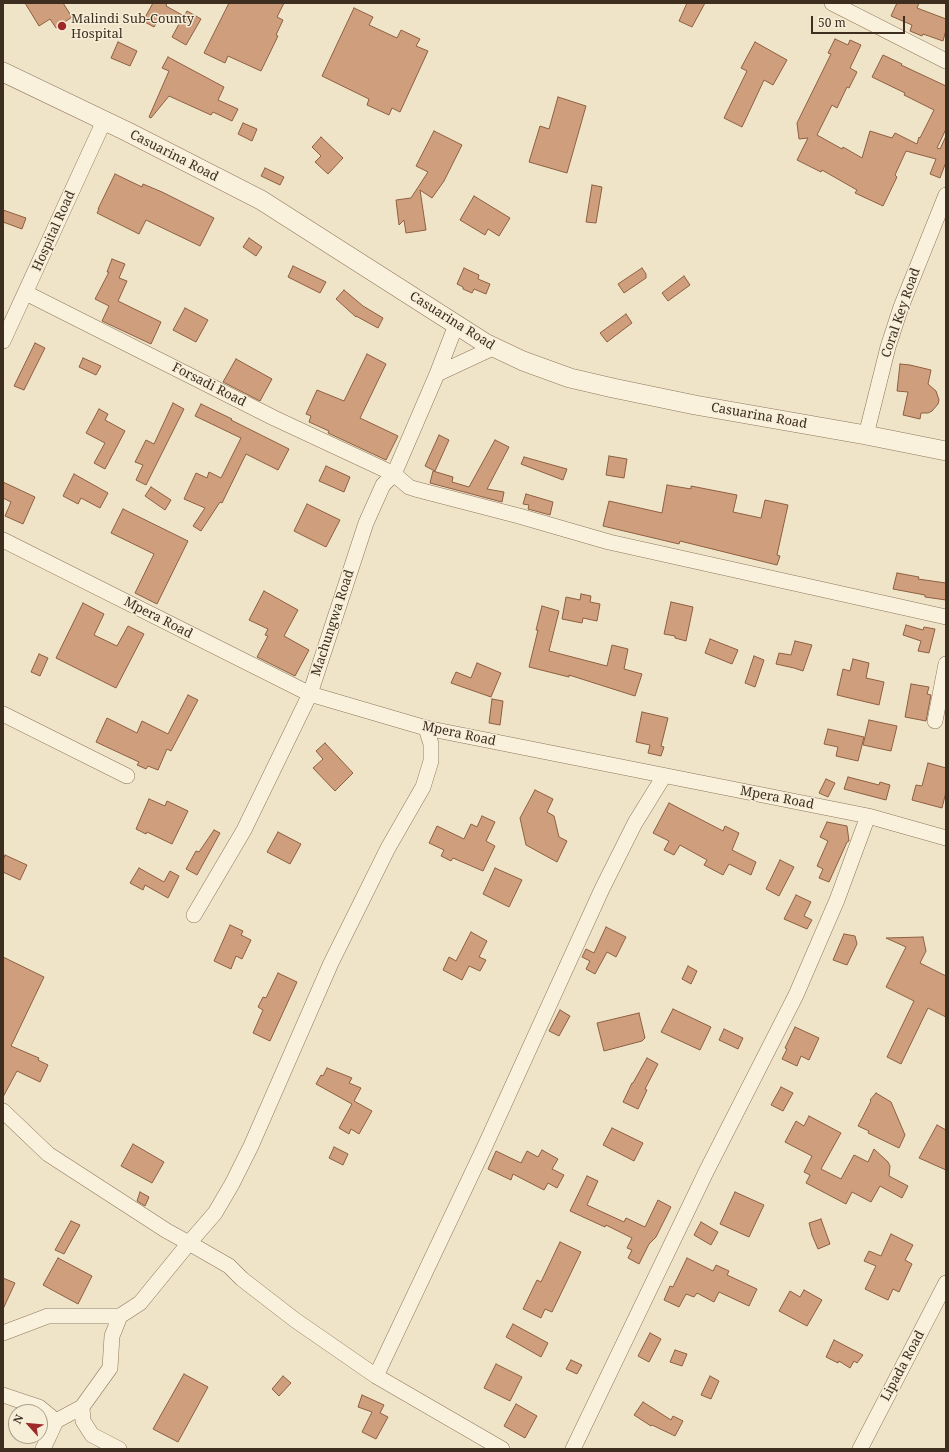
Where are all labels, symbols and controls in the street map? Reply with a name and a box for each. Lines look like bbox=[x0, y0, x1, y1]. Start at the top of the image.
scale bar bbox=[813, 8, 907, 34]
place label: Malindi Sub-County Hospital bbox=[71, 11, 194, 42]
text: 50 m bbox=[818, 14, 846, 31]
marker: Malindi Sub-County Hospital bbox=[56, 20, 68, 32]
street label: Casuarina Road bbox=[127, 127, 221, 185]
street label: Hospital Road bbox=[29, 188, 79, 274]
street label: Coral Key Road bbox=[878, 266, 924, 360]
street label: Casuarina Road bbox=[407, 289, 497, 353]
street label: Forsadi Road bbox=[169, 360, 249, 410]
street label: Casuarina Road bbox=[710, 400, 808, 432]
street label: Machungwa Road bbox=[308, 568, 358, 678]
street label: Mpera Road bbox=[121, 594, 195, 642]
street label: Mpera Road bbox=[421, 719, 497, 749]
street label: Mpera Road bbox=[739, 783, 815, 813]
street label: Lipada Road bbox=[878, 1328, 928, 1404]
north arrow bbox=[8, 1404, 48, 1444]
text: N bbox=[9, 1412, 26, 1426]

